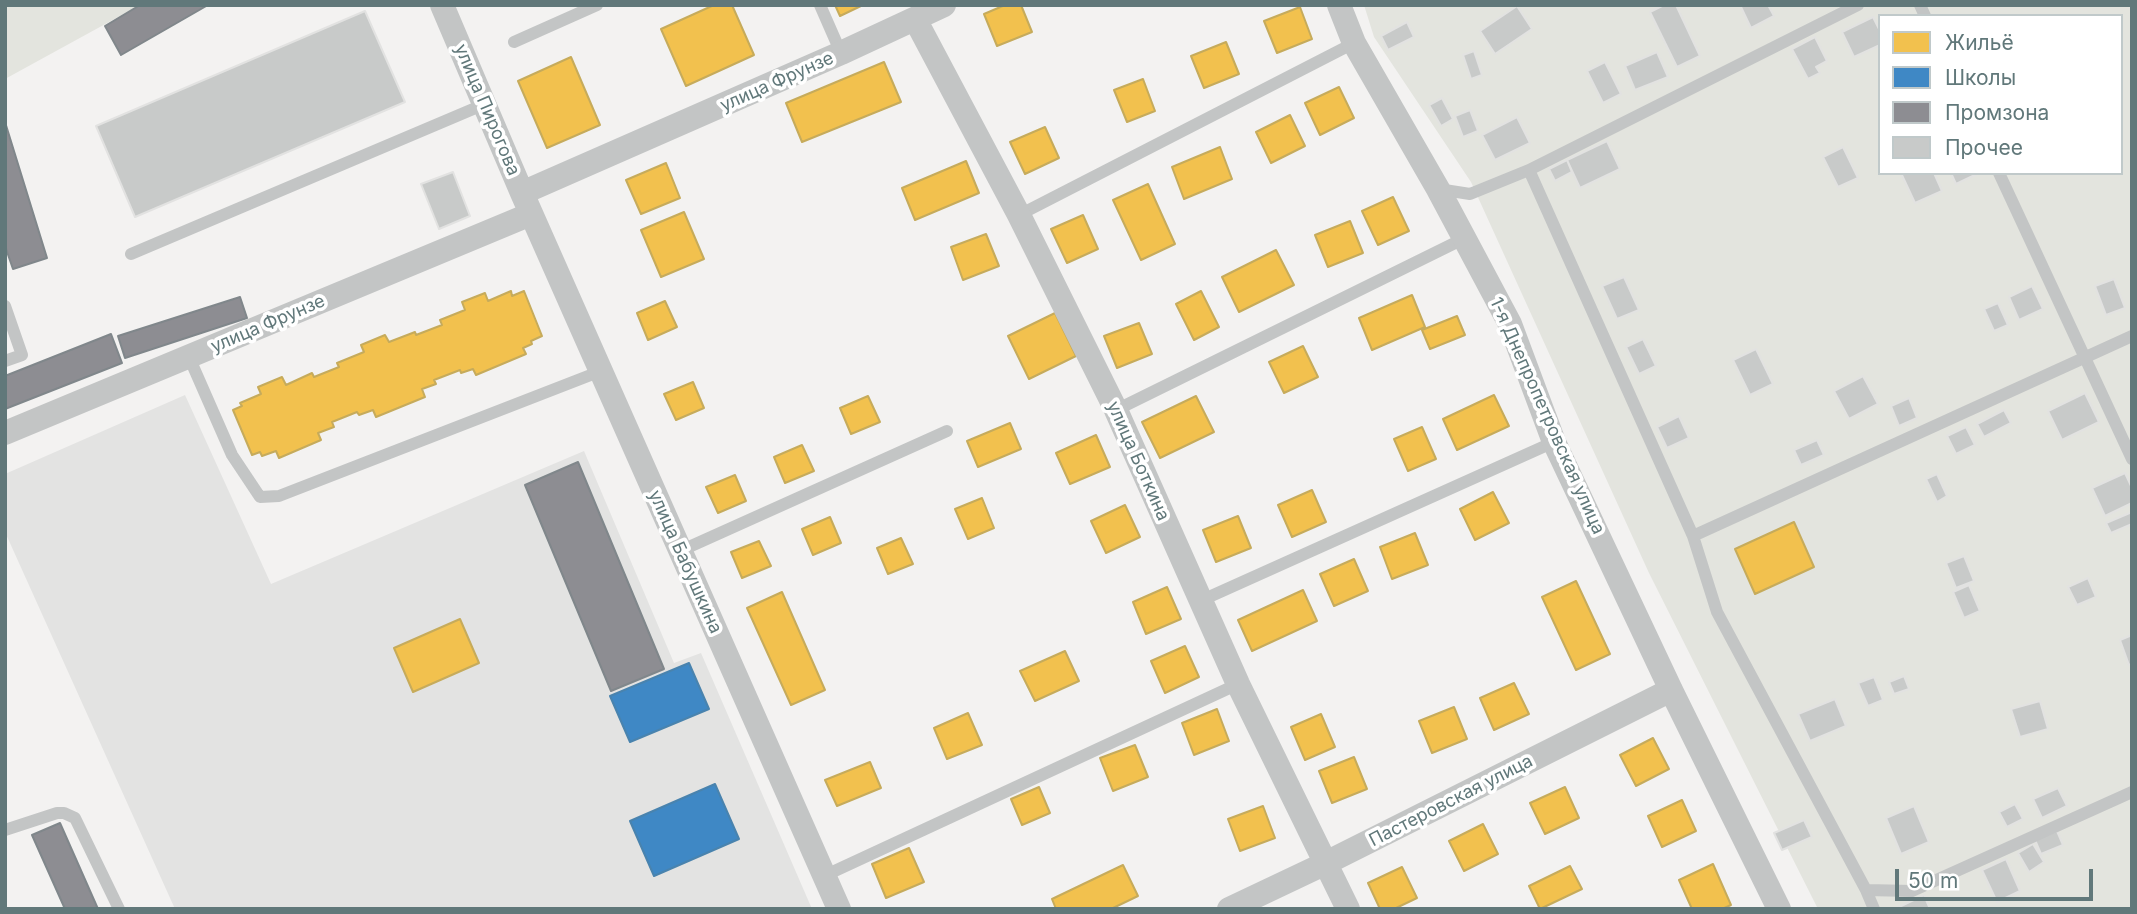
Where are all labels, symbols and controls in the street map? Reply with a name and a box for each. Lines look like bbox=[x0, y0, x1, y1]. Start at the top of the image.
legend bbox=[1878, 14, 2123, 175]
text: Жильё bbox=[1945, 30, 2014, 55]
street label: улица Пирогова bbox=[450, 41, 524, 179]
street label: улица Фрунзе bbox=[717, 47, 837, 117]
text: Школы bbox=[1945, 65, 2016, 90]
text: Промзона bbox=[1945, 100, 2049, 125]
text: Прочее bbox=[1945, 135, 2023, 160]
street label: улица Фрунзе bbox=[208, 290, 328, 358]
street label: 1-я Днепропетровская улица bbox=[1485, 294, 1609, 538]
street label: улица Боткина bbox=[1102, 398, 1174, 524]
street label: улица Бабушкина bbox=[644, 487, 726, 637]
street label: Пастеровская улица bbox=[1366, 750, 1536, 852]
scale bar bbox=[1899, 855, 2097, 899]
text: 50 m bbox=[1908, 868, 1958, 893]

